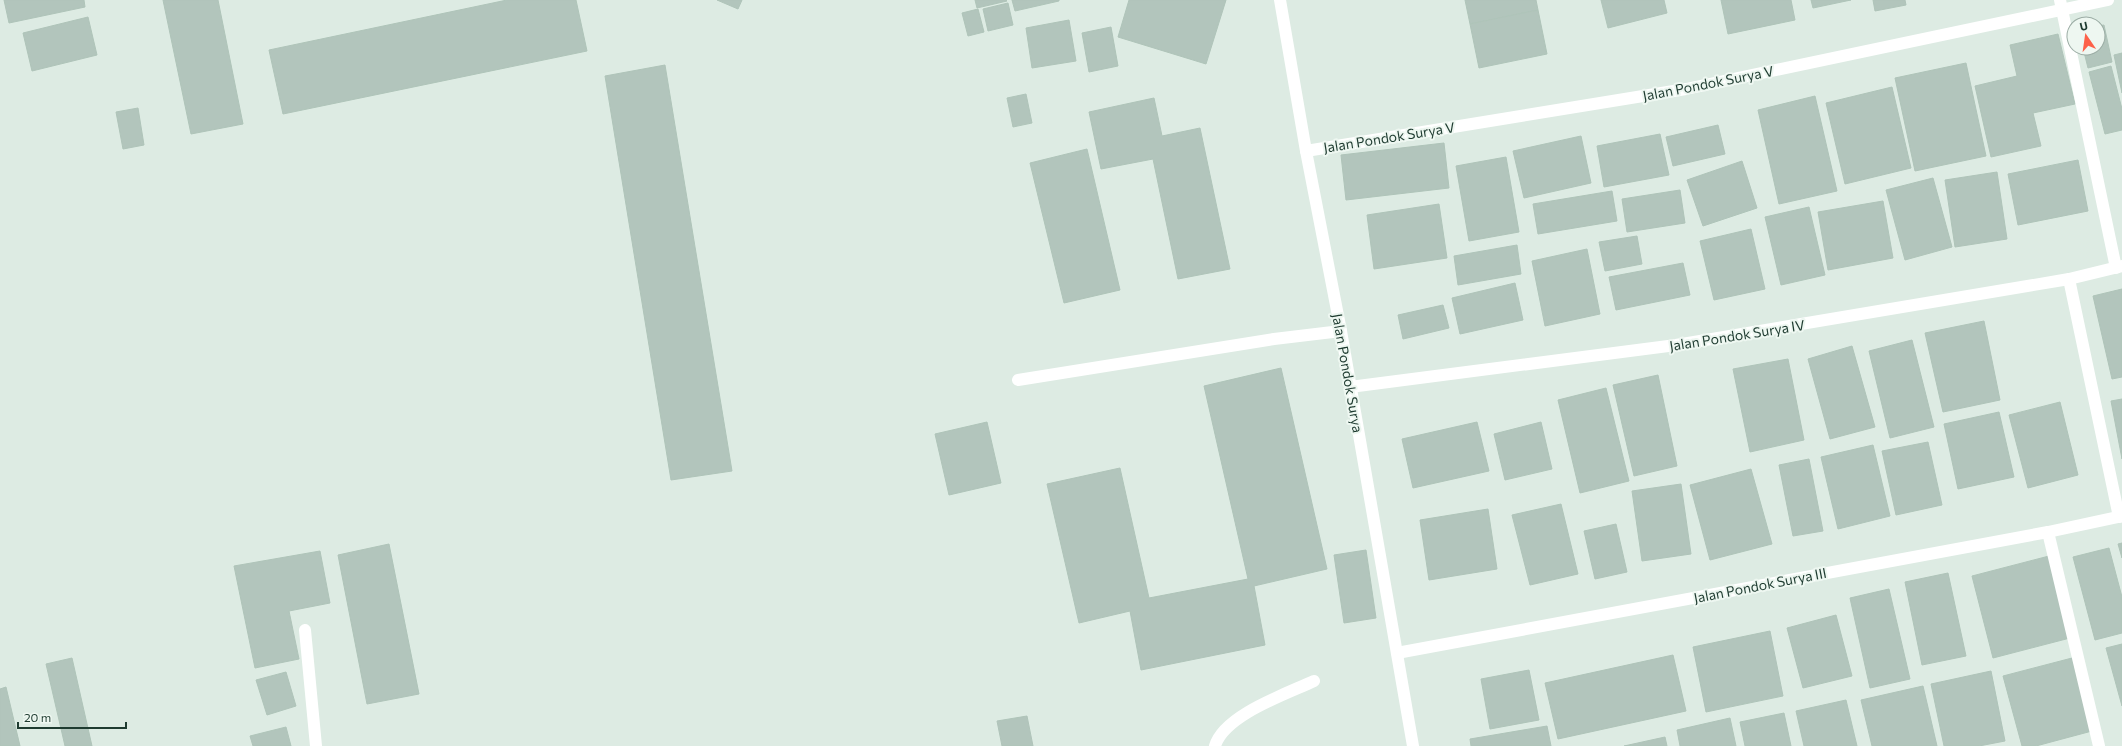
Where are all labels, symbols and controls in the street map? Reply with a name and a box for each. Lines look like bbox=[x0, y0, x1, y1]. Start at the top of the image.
north arrow bbox=[2066, 16, 2106, 56]
text: U bbox=[2078, 19, 2089, 33]
street label: Jalan Pondok Surya V bbox=[1641, 62, 1775, 104]
street label: Jalan Pondok Surya V bbox=[1322, 118, 1456, 156]
street label: Jalan Pondok Surya bbox=[1329, 312, 1367, 434]
street label: Jalan Pondok Surya IV bbox=[1668, 316, 1806, 354]
street label: Jalan Pondok Surya III bbox=[1692, 564, 1828, 606]
scale bar bbox=[18, 704, 126, 730]
text: 20 m bbox=[24, 710, 51, 724]

